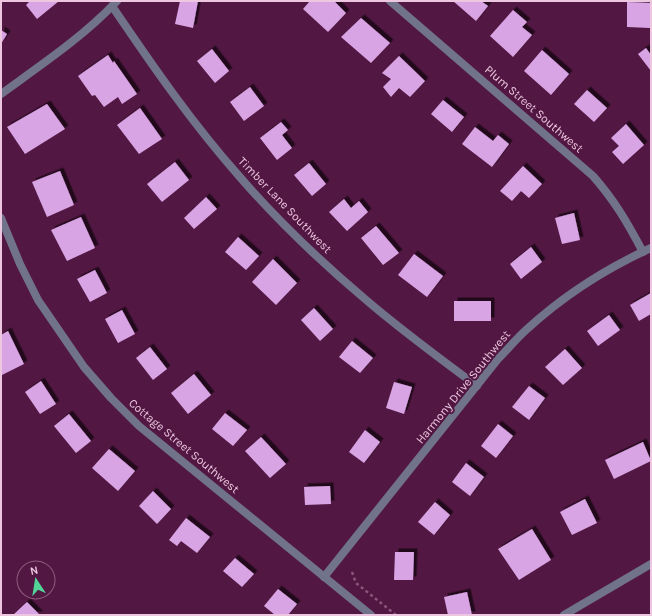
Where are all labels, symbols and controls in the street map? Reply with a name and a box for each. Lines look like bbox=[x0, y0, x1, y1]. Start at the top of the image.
street label: Plum Street Southwest bbox=[482, 62, 586, 156]
street label: Timber Lane Southwest bbox=[235, 154, 335, 256]
street label: Harmony Drive Southwest bbox=[413, 327, 513, 447]
street label: Cottage Street Southwest bbox=[126, 396, 242, 497]
north arrow bbox=[16, 560, 56, 600]
text: N bbox=[29, 564, 39, 578]

